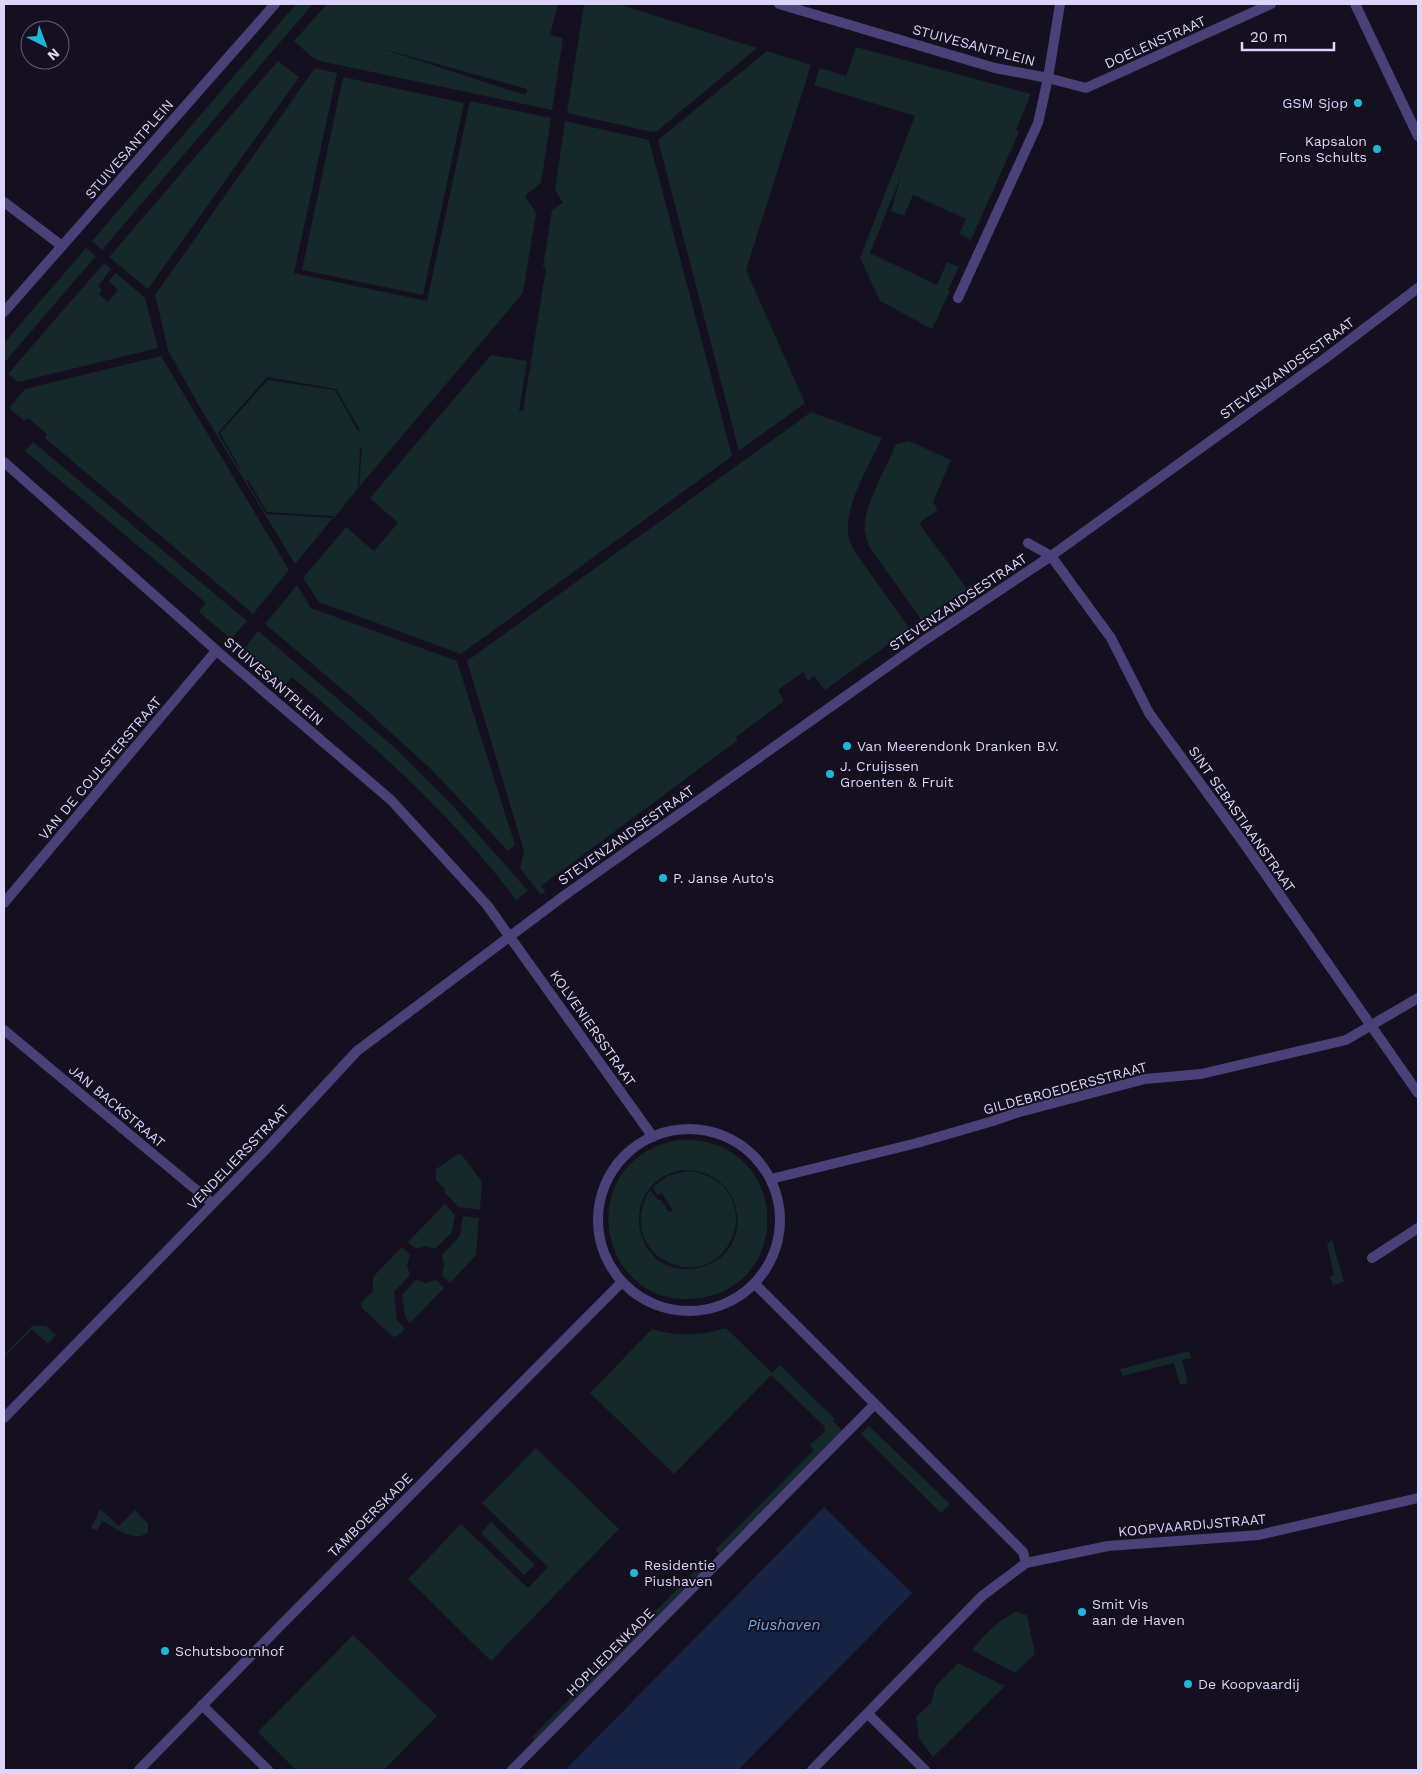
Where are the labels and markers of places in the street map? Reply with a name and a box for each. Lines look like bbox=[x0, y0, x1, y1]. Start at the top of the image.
place label: GSM Sjop bbox=[1282, 95, 1348, 111]
marker: GSM Sjop bbox=[1352, 97, 1364, 109]
place label: Kapsalon Fons Schults bbox=[1279, 133, 1367, 165]
marker: Kapsalon Fons Schults bbox=[1371, 143, 1383, 155]
place label: Van Meerendonk Dranken B.V. bbox=[857, 738, 1059, 754]
marker: Van Meerendonk Dranken B.V. bbox=[841, 740, 853, 752]
place label: J. Cruijssen Groenten & Fruit bbox=[840, 758, 954, 790]
marker: J. Cruijssen Groenten & Fruit bbox=[824, 768, 836, 780]
place label: P. Janse Auto's bbox=[673, 870, 774, 886]
marker: P. Janse Auto's bbox=[657, 872, 669, 884]
place label: Residentie Piushaven bbox=[644, 1557, 715, 1589]
marker: Residentie Piushaven bbox=[628, 1567, 640, 1579]
place label: Smit Vis aan de Haven bbox=[1092, 1596, 1185, 1628]
marker: Smit Vis aan de Haven bbox=[1076, 1606, 1088, 1618]
place label: Schutsboomhof bbox=[175, 1643, 284, 1659]
marker: Schutsboomhof bbox=[159, 1645, 171, 1657]
place label: De Koopvaardij bbox=[1198, 1676, 1300, 1692]
marker: De Koopvaardij bbox=[1182, 1678, 1194, 1690]

